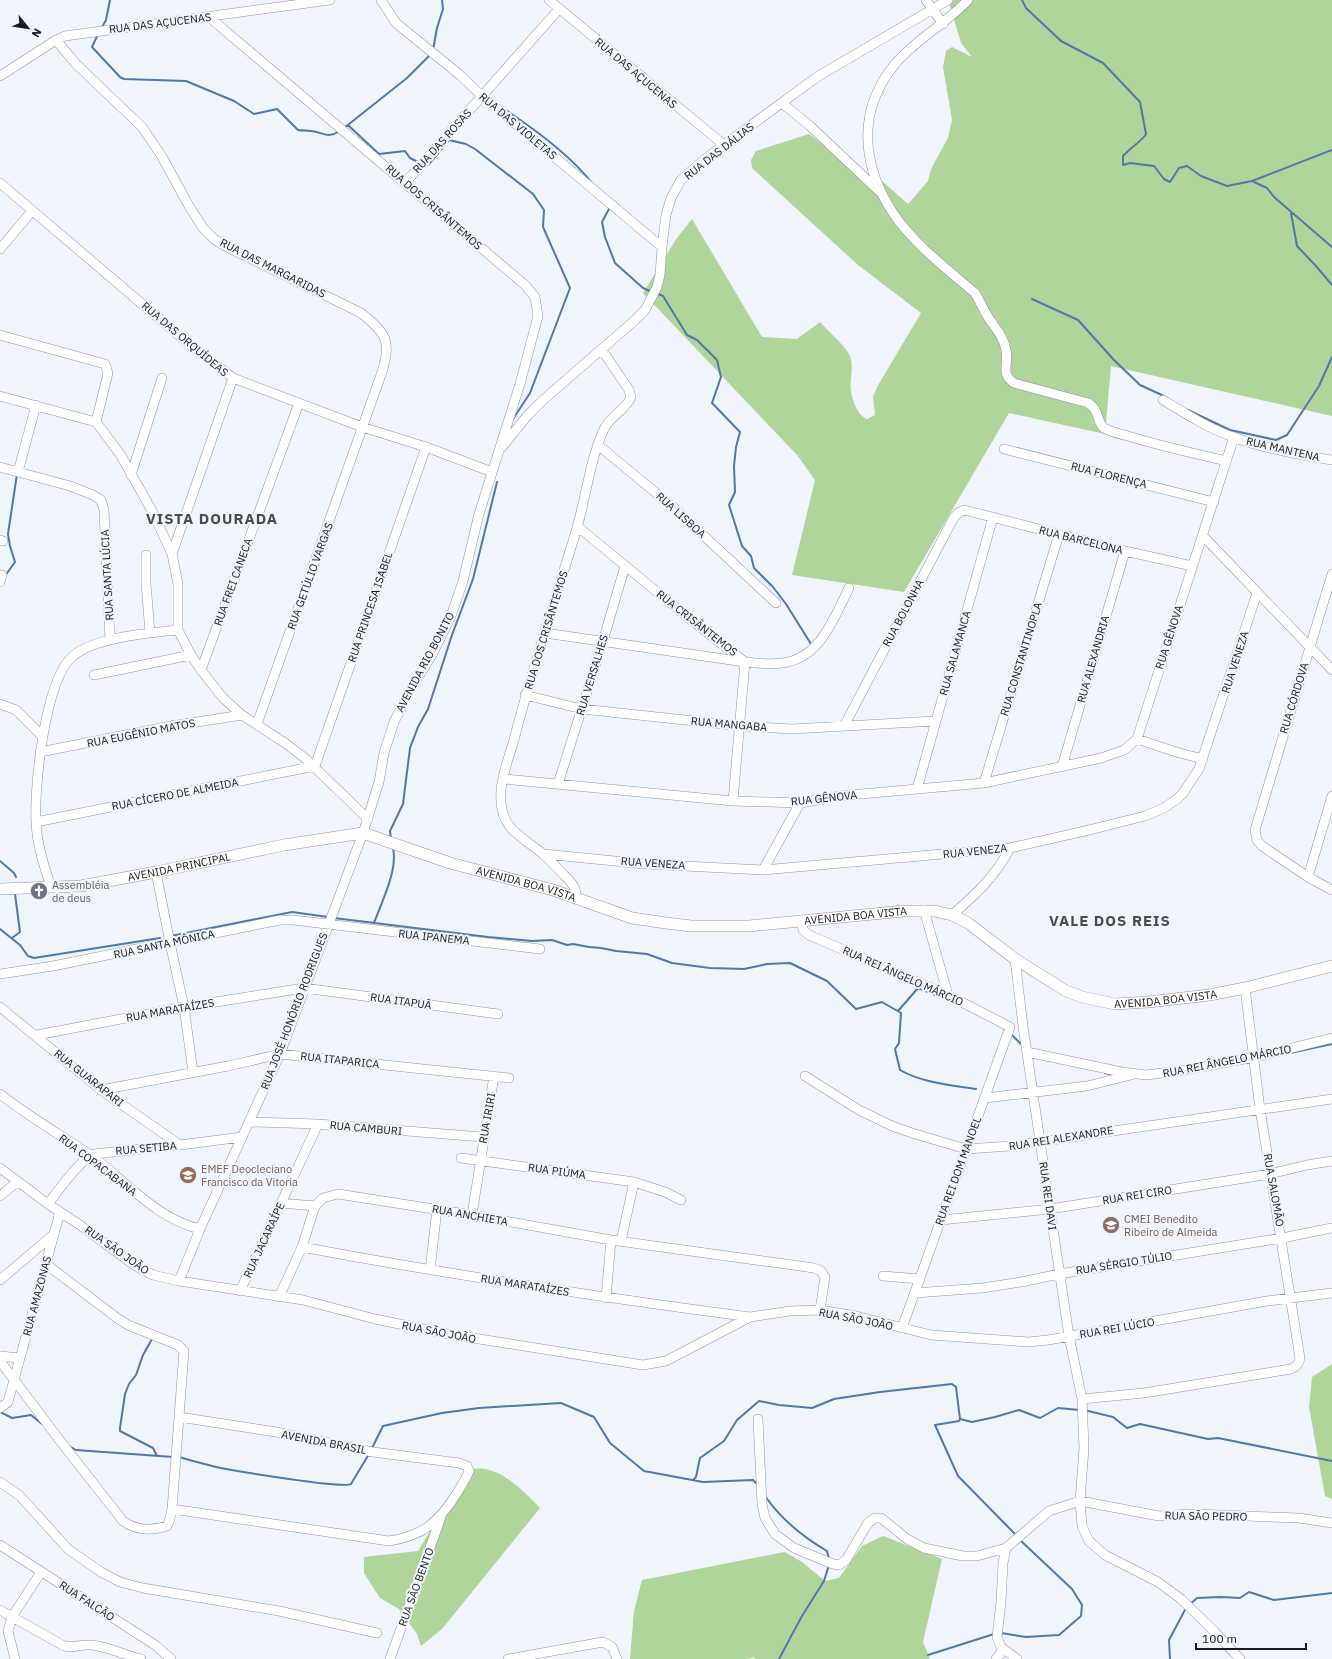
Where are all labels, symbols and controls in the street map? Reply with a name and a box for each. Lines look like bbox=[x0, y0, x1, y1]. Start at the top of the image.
north arrow bbox=[8, 8, 48, 48]
street label: RUA DAS AÇUCENAS bbox=[108, 10, 212, 36]
text: N bbox=[29, 26, 45, 40]
street label: RUA DAS AÇUCENAS bbox=[592, 35, 680, 111]
street label: RUA DAS VIOLETAS bbox=[476, 89, 560, 163]
street label: RUA DAS ROSAS bbox=[409, 106, 475, 176]
street label: RUA DAS DÁLIAS bbox=[681, 119, 757, 183]
street label: RUA DOS CRISÂNTEMOS bbox=[383, 161, 485, 253]
street label: RUA DAS MARGARIDAS bbox=[218, 235, 328, 301]
street label: RUA DAS ORQUÍDEAS bbox=[139, 299, 231, 379]
street label: RUA MANTENA bbox=[1245, 434, 1321, 464]
street label: RUA FLORENÇA bbox=[1069, 459, 1149, 491]
street label: RUA LISBOA bbox=[653, 489, 709, 541]
district label: VISTA DOURADA bbox=[146, 509, 278, 528]
street label: RUA GETÚLIO VARGAS bbox=[284, 520, 336, 632]
street label: RUA BARCELONA bbox=[1038, 523, 1124, 557]
street label: RUA SANTA LÚCIA bbox=[98, 529, 116, 621]
street label: RUA FREI CANECA bbox=[211, 536, 255, 628]
street label: RUA PRINCESA ISABEL bbox=[345, 549, 396, 664]
street label: RUA DOS CRISÂNTEMOS bbox=[521, 569, 571, 691]
street label: RUA BOLONHA bbox=[879, 577, 927, 649]
street label: RUA CRISÂNTEMOS bbox=[654, 587, 740, 659]
street label: RUA CONSTANTINOPLA bbox=[997, 600, 1045, 718]
street label: RUA GÊNOVA bbox=[1152, 603, 1186, 671]
street label: AVENIDA RIO BONITO bbox=[393, 609, 457, 715]
street label: RUA SALAMANCA bbox=[936, 609, 974, 697]
street label: RUA ALEXANDRIA bbox=[1074, 614, 1112, 704]
street label: RUA VENEZA bbox=[1218, 629, 1252, 695]
street label: RUA VERSALHES bbox=[573, 633, 611, 717]
street label: RUA CÓRDOVA bbox=[1277, 661, 1311, 735]
street label: RUA MANGABA bbox=[690, 714, 768, 734]
street label: RUA EUGÊNIO MATOS bbox=[86, 716, 196, 750]
street label: RUA CÍCERO DE ALMEIDA bbox=[111, 775, 239, 813]
street label: RUA GÊNOVA bbox=[790, 788, 858, 808]
street label: RUA VENEZA bbox=[942, 841, 1008, 861]
street label: AVENIDA PRINCIPAL bbox=[126, 849, 232, 884]
street label: RUA VENEZA bbox=[620, 854, 686, 872]
street label: AVENIDA BOA VISTA bbox=[475, 863, 578, 905]
place label: Assembléia de deus bbox=[52, 878, 110, 905]
church icon: Assembléia de deus bbox=[29, 881, 49, 901]
street label: AVENIDA BOA VISTA bbox=[803, 904, 908, 928]
district label: VALE DOS REIS bbox=[1049, 911, 1171, 930]
street label: RUA SANTA MÔNICA bbox=[112, 926, 216, 962]
street label: RUA IPANEMA bbox=[398, 926, 470, 948]
street label: RUA JOSÉ HONÓRIO RODRIGUES bbox=[258, 931, 330, 1091]
street label: RUA REI ÂNGELO MÁRCIO bbox=[840, 943, 966, 1009]
street label: AVENIDA BOA VISTA bbox=[1114, 987, 1218, 1011]
street label: RUA ITAPUÃ bbox=[369, 990, 433, 1012]
street label: RUA MARATAÍZES bbox=[125, 995, 215, 1025]
street label: RUA REI ÂNGELO MÁRCIO bbox=[1162, 1042, 1293, 1080]
street label: RUA GUARAPARI bbox=[51, 1046, 127, 1110]
street label: RUA ITAPARICA bbox=[300, 1049, 380, 1071]
street label: RUA IRIRI bbox=[476, 1092, 498, 1144]
street label: RUA REI DOM MANOEL bbox=[932, 1114, 984, 1227]
street label: RUA CAMBURI bbox=[329, 1118, 403, 1138]
street label: RUA REI ALEXANDRE bbox=[1008, 1123, 1114, 1153]
street label: RUA COPACABANA bbox=[56, 1131, 140, 1199]
street label: RUA SETIBA bbox=[115, 1138, 177, 1158]
street label: RUA SALOMÃO bbox=[1261, 1152, 1287, 1228]
street label: RUA PIÚMA bbox=[527, 1160, 587, 1182]
street label: RUA REI DAVI bbox=[1036, 1161, 1060, 1231]
place label: EMEF Deocleciano Francisco da Vitoria bbox=[201, 1162, 298, 1189]
school or university icon: EMEF Deocleciano Francisco da Vitoria bbox=[178, 1165, 198, 1185]
street label: RUA REI CIRO bbox=[1101, 1183, 1173, 1207]
street label: RUA JACARAÍPE bbox=[240, 1200, 288, 1280]
street label: RUA ANCHIETA bbox=[431, 1201, 509, 1229]
place label: CMEI Benedito Ribeiro de Almeida bbox=[1124, 1212, 1218, 1239]
school or university icon: CMEI Benedito Ribeiro de Almeida bbox=[1101, 1215, 1121, 1235]
street label: RUA SÃO JOÃO bbox=[82, 1223, 152, 1277]
street label: RUA SÉRGIO TÚLIO bbox=[1075, 1248, 1173, 1278]
street label: RUA AMAZONAS bbox=[20, 1255, 54, 1337]
street label: RUA MARATAÍZES bbox=[480, 1271, 570, 1299]
street label: RUA SÃO JOÃO bbox=[818, 1305, 895, 1333]
street label: RUA REI LÚCIO bbox=[1078, 1314, 1156, 1341]
street label: RUA SÃO JOÃO bbox=[401, 1318, 478, 1346]
street label: AVENIDA BRASIL bbox=[280, 1427, 368, 1457]
street label: RUA SÃO PEDRO bbox=[1165, 1508, 1248, 1524]
street label: RUA SÃO BENTO bbox=[395, 1546, 437, 1628]
street label: RUA FALCÃO bbox=[57, 1578, 118, 1624]
scale bar bbox=[1196, 1625, 1306, 1651]
text: 100 m bbox=[1202, 1631, 1237, 1646]

